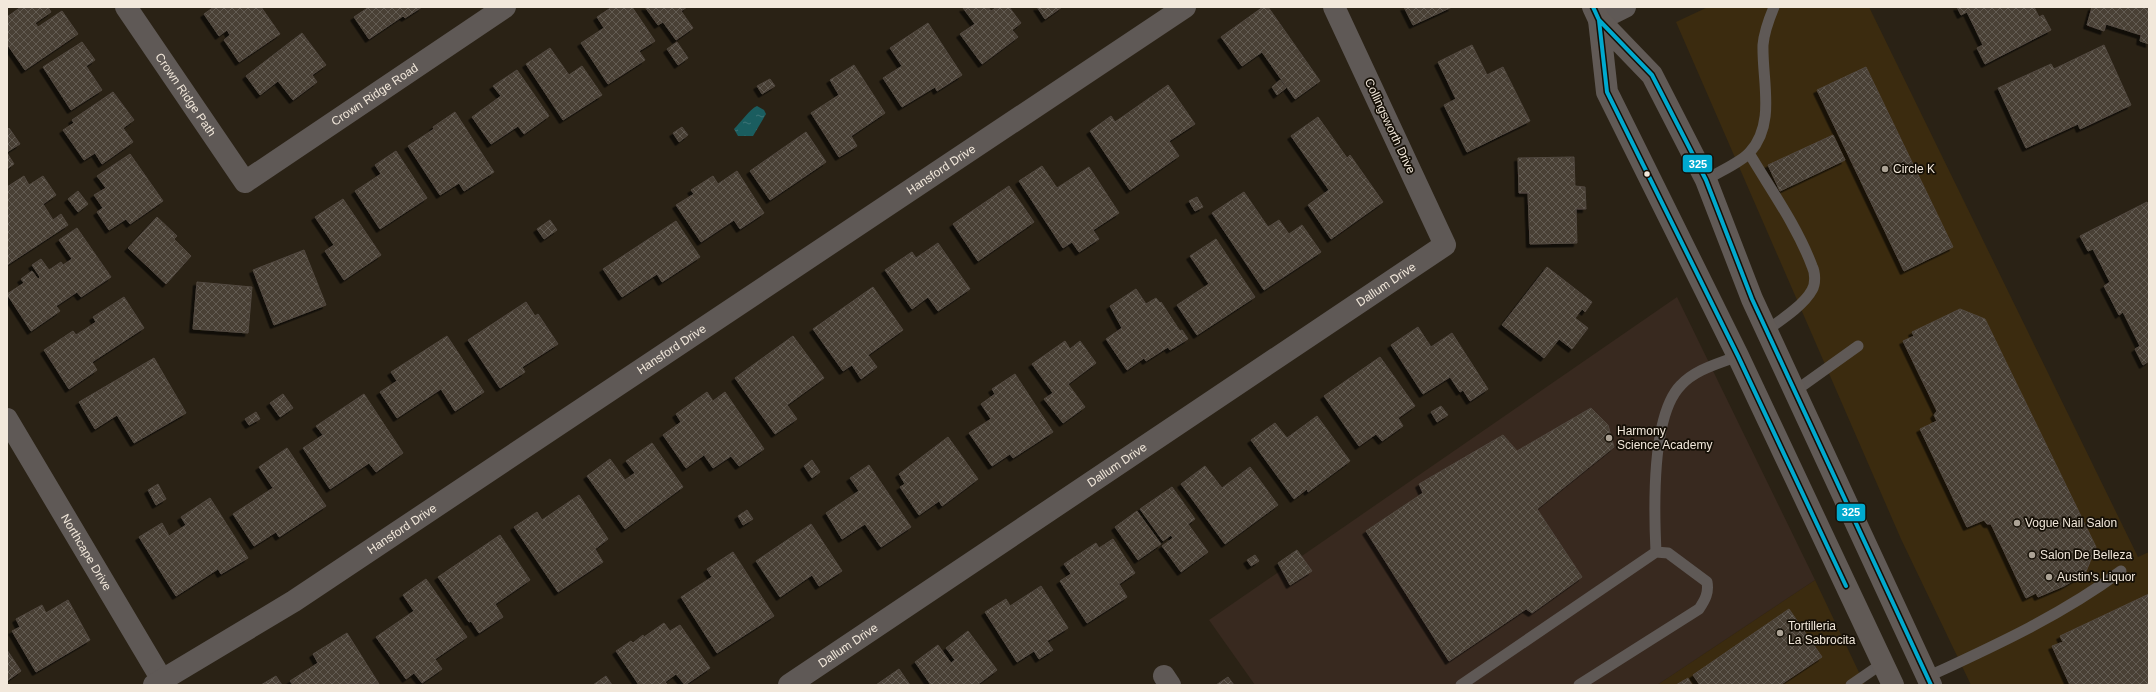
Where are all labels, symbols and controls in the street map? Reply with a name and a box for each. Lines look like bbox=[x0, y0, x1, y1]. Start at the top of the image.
street label: Crown Ridge Path bbox=[152, 50, 219, 139]
street label: Crown Ridge Road bbox=[329, 61, 421, 129]
street label: Collingsworth Drive bbox=[1362, 76, 1418, 176]
street label: Hansford Drive bbox=[904, 141, 979, 198]
line badge: 325 bbox=[1682, 154, 1713, 173]
text: 325 bbox=[1689, 158, 1707, 170]
place label: Circle K bbox=[1893, 162, 1935, 176]
marker: Circle K bbox=[1880, 164, 1890, 174]
unlabelled marker bbox=[1642, 169, 1652, 179]
street label: Dallum Drive bbox=[1354, 259, 1419, 309]
street label: Hansford Drive bbox=[634, 321, 709, 377]
place label: Harmony Science Academy bbox=[1617, 424, 1712, 452]
marker: Harmony Science Academy bbox=[1604, 433, 1614, 443]
street label: Dallum Drive bbox=[1085, 440, 1150, 490]
street label: Hansford Drive bbox=[365, 501, 439, 557]
line badge: 325 bbox=[1836, 503, 1866, 522]
text: 325 bbox=[1842, 506, 1860, 518]
street label: Northcape Drive bbox=[58, 511, 115, 593]
place label: Vogue Nail Salon bbox=[2025, 516, 2117, 530]
marker: Vogue Nail Salon bbox=[2012, 518, 2022, 528]
place label: Salon De Belleza bbox=[2040, 548, 2132, 562]
marker: Salon De Belleza bbox=[2027, 550, 2037, 560]
place label: Austin's Liquor bbox=[2057, 570, 2135, 584]
marker: Austin's Liquor bbox=[2044, 572, 2054, 582]
place label: Tortilleria La Sabrocita bbox=[1788, 619, 1856, 647]
street label: Dallum Drive bbox=[816, 620, 881, 670]
marker: Tortilleria La Sabrocita bbox=[1775, 628, 1785, 638]

